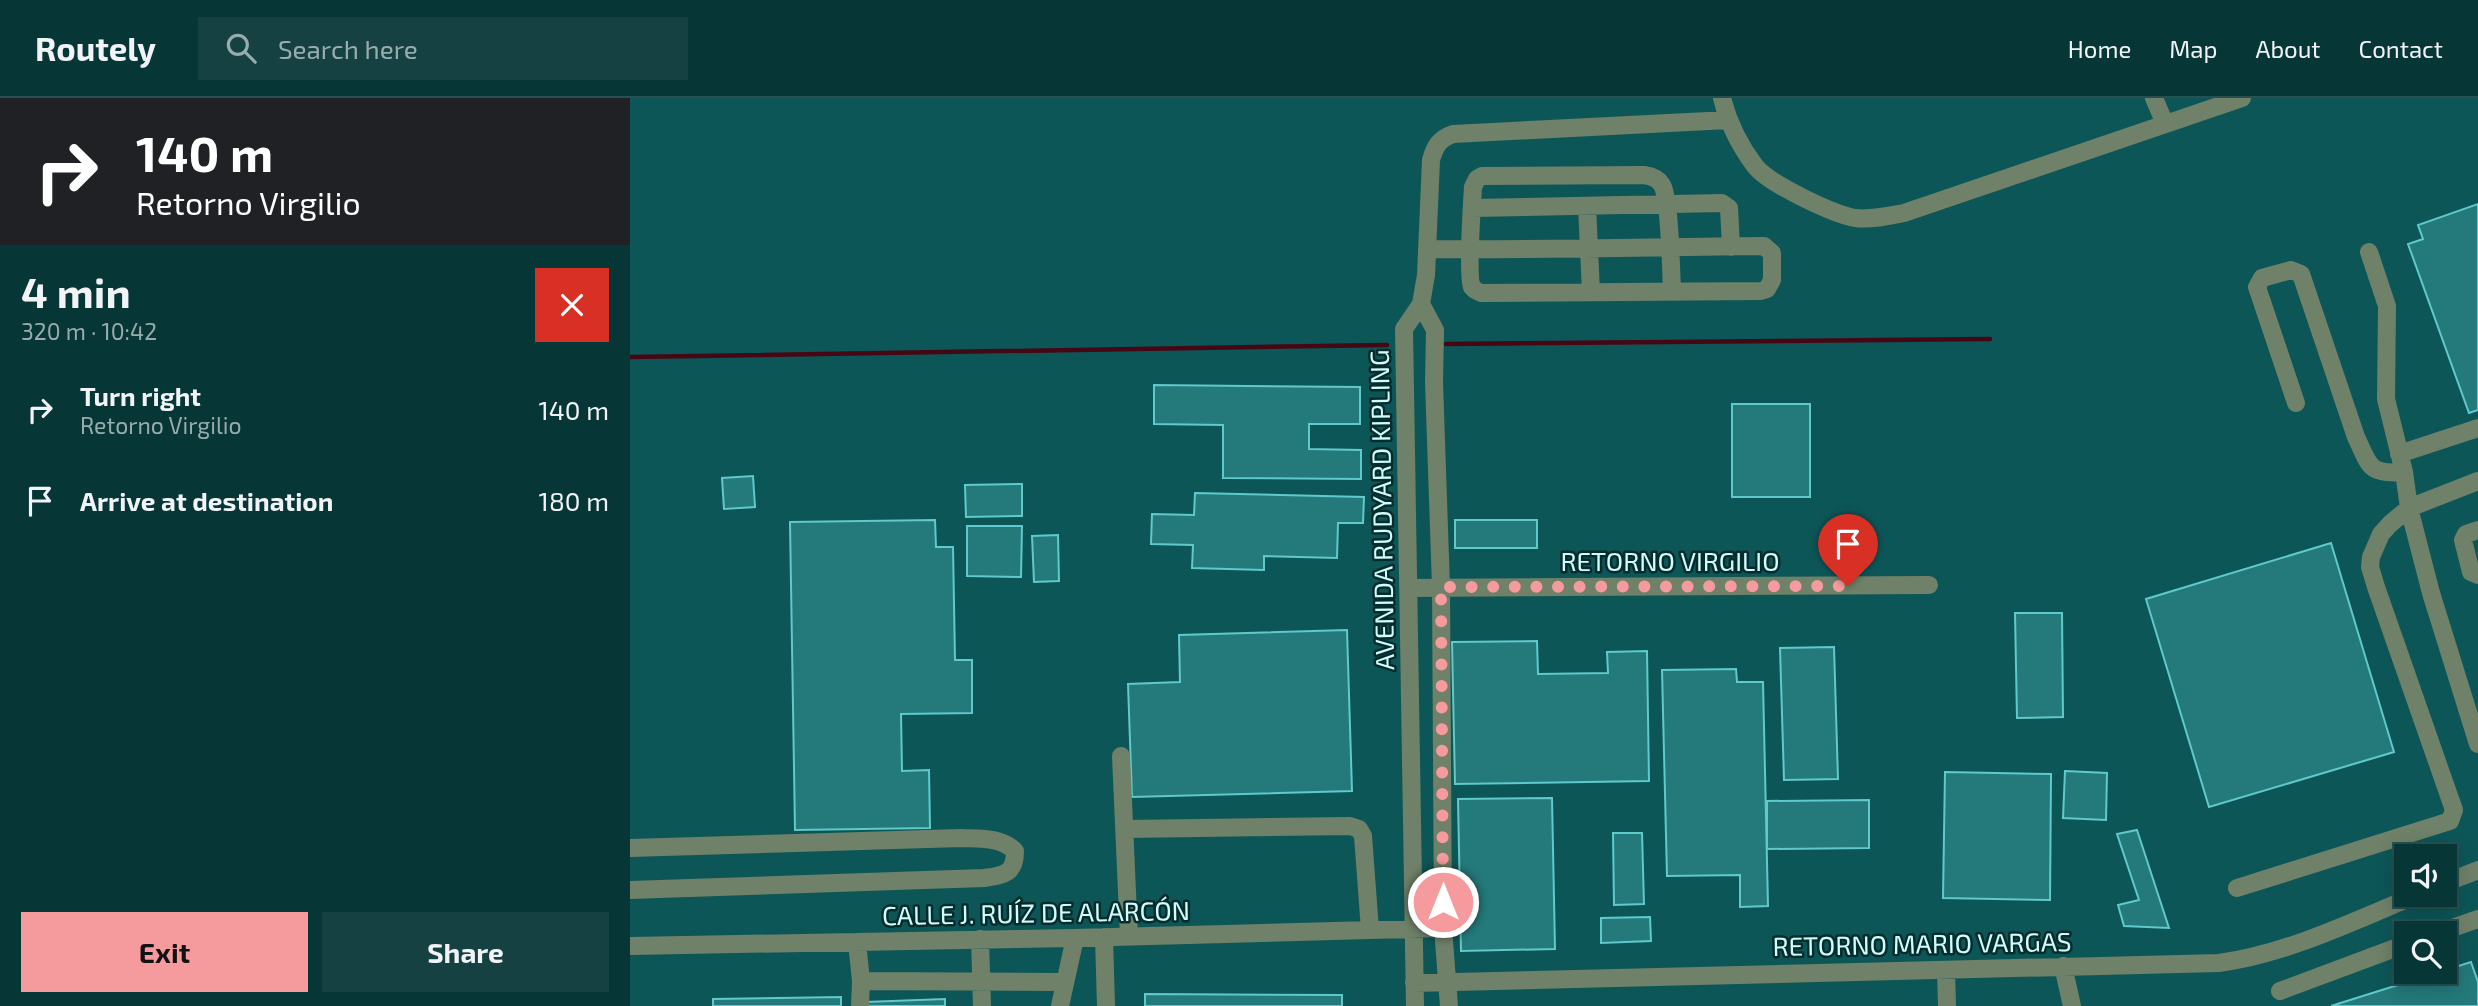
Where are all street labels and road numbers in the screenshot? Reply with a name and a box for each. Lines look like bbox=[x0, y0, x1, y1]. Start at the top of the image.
street label: AVENIDA RUDYARD KIPLING bbox=[1363, 349, 1399, 671]
street label: RETORNO VIRGILIO bbox=[1560, 545, 1780, 576]
street label: CALLE J. RUÍZ DE ALARCÓN bbox=[882, 894, 1190, 930]
street label: RETORNO MARIO VARGAS bbox=[1772, 925, 2072, 961]

